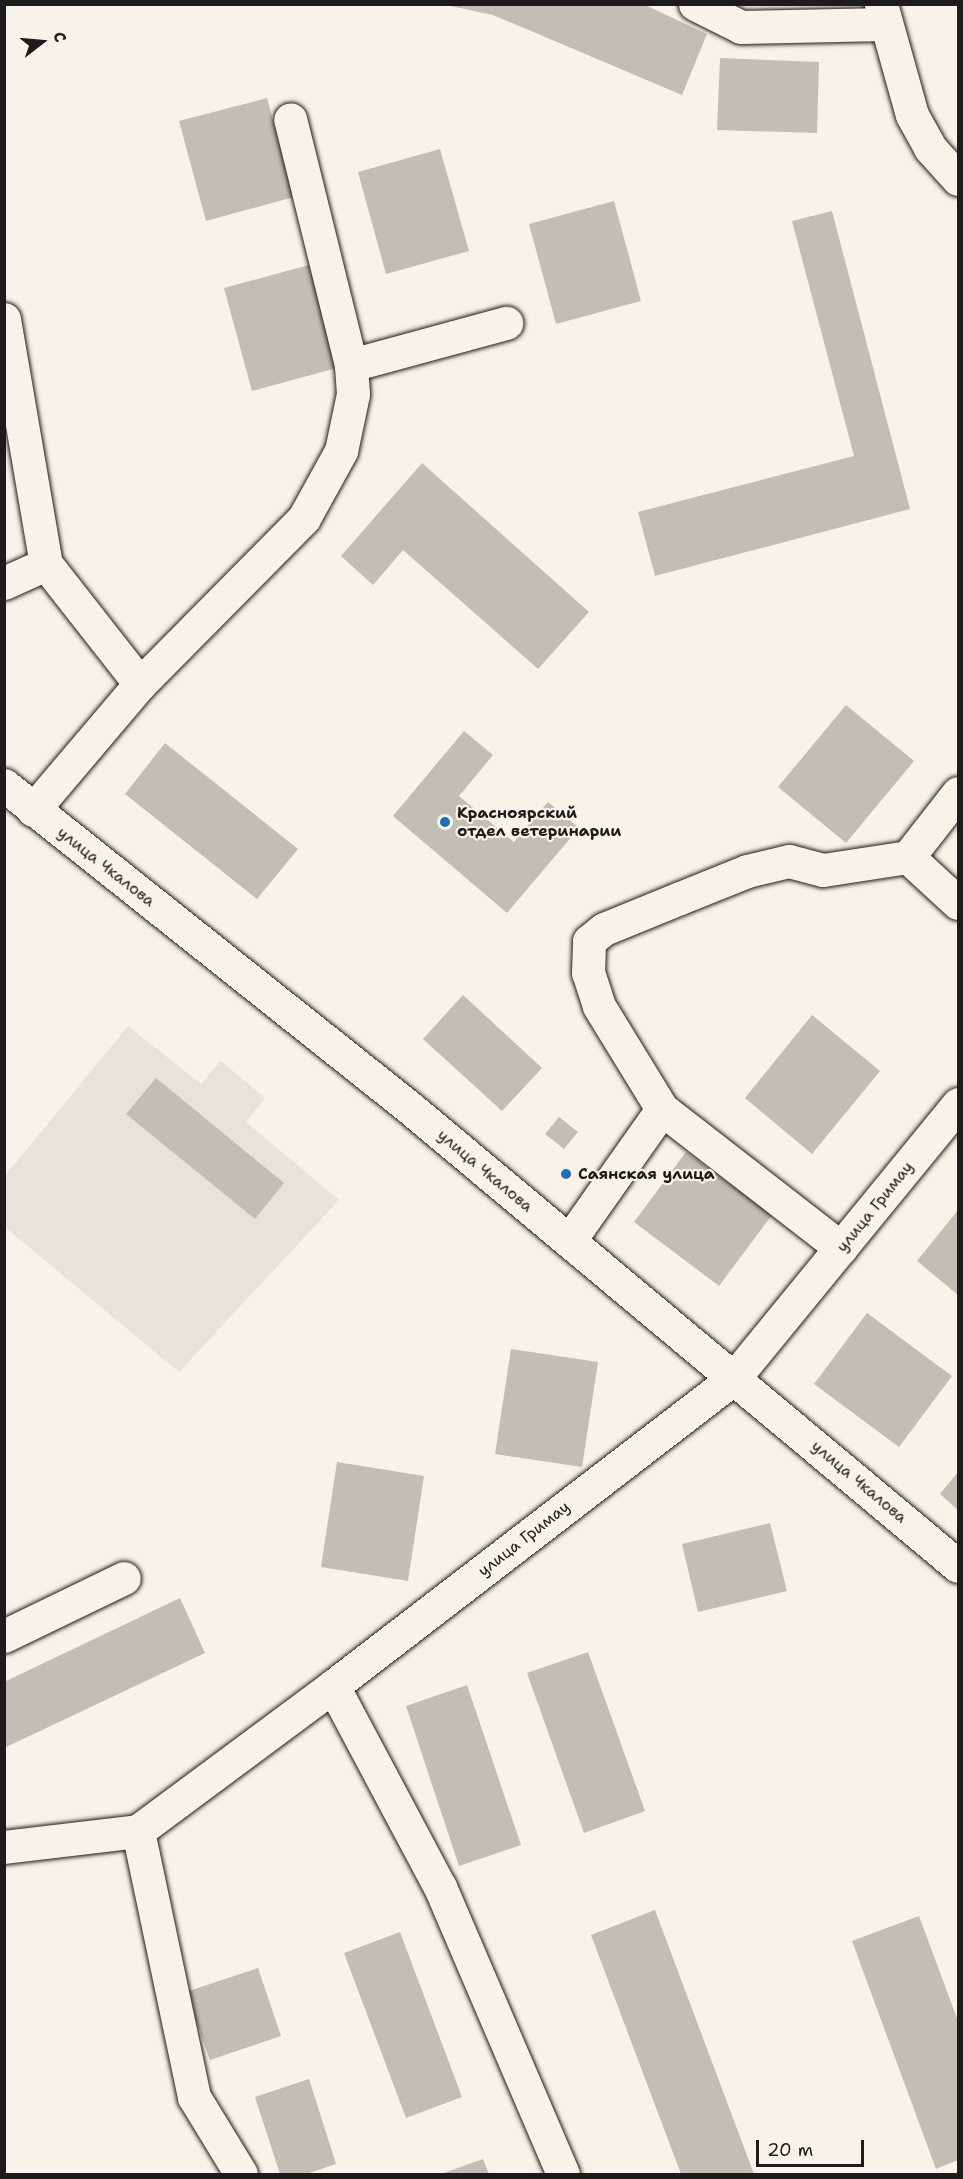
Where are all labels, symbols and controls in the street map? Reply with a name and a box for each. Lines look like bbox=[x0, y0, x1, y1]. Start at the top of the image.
north arrow bbox=[12, 12, 72, 72]
text: С bbox=[48, 29, 71, 45]
place label: Красноярский отдел ветеринарии bbox=[457, 803, 621, 841]
marker: Красноярский отдел ветеринарии bbox=[438, 815, 452, 829]
street label: улица Чкалова bbox=[53, 823, 159, 911]
street label: улица Чкалова bbox=[433, 1126, 537, 1216]
street label: улица Гримау bbox=[833, 1158, 917, 1256]
place label: Саянская улица bbox=[578, 1164, 715, 1184]
marker: Саянская улица bbox=[559, 1167, 573, 1181]
street label: улица Чкалова bbox=[807, 1437, 911, 1527]
street label: улица Гримау bbox=[474, 1497, 574, 1581]
scale bar bbox=[759, 2128, 867, 2166]
text: 20 m bbox=[767, 2138, 813, 2162]

